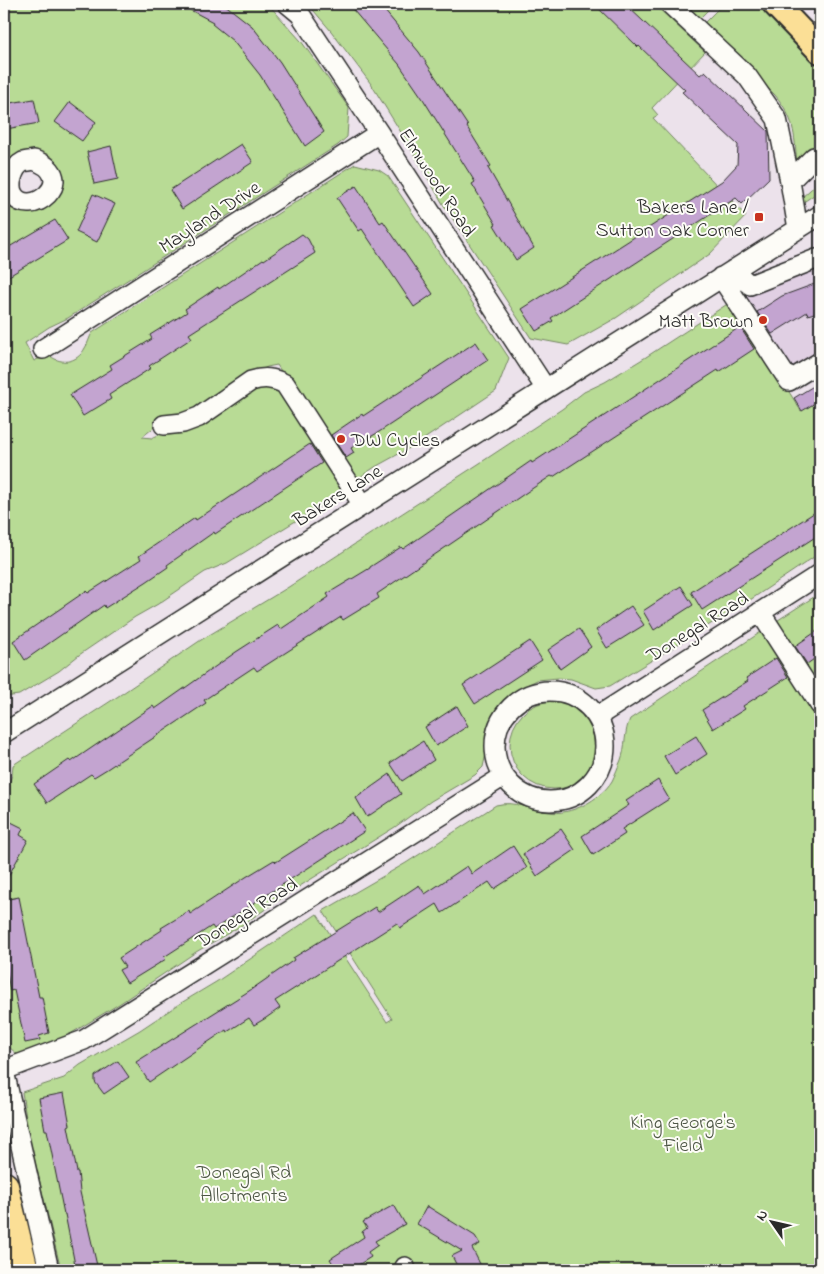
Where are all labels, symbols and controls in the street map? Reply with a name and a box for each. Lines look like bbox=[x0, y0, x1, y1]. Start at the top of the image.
street label: Elmwood Road bbox=[390, 123, 482, 243]
street label: Mayland Drive bbox=[154, 174, 267, 262]
place label: Bakers Lane / Sutton Oak Corner bbox=[596, 194, 750, 246]
marker: Bakers Lane / Sutton Oak Corner bbox=[753, 211, 765, 223]
place label: Matt Brown bbox=[659, 308, 753, 337]
marker: Matt Brown bbox=[757, 314, 769, 326]
place label: DW Cycles bbox=[350, 427, 440, 456]
marker: DW Cycles bbox=[335, 433, 347, 445]
street label: Bakers Lane bbox=[287, 458, 389, 537]
street label: Donegal Road bbox=[641, 585, 756, 672]
street label: Donegal Road bbox=[190, 871, 305, 958]
park label: King George's Field bbox=[630, 1109, 736, 1161]
park label: Donegal Rd Allotments bbox=[196, 1159, 291, 1211]
north arrow bbox=[746, 1196, 796, 1246]
text: N bbox=[751, 1206, 774, 1225]

